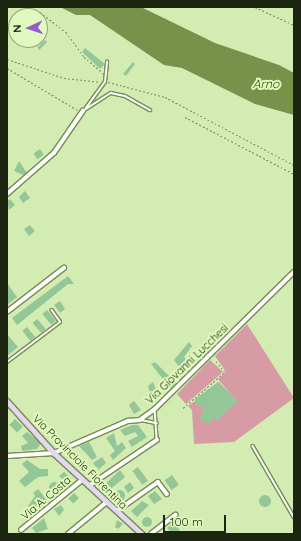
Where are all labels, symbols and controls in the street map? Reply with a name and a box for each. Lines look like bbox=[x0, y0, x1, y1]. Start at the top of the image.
north arrow bbox=[8, 8, 48, 48]
text: N bbox=[10, 24, 24, 33]
water label: Arno bbox=[253, 77, 279, 91]
street label: Via Giovanni Lucchesi bbox=[143, 321, 231, 407]
street label: Via Provinciale Fiorentina bbox=[30, 412, 130, 512]
street label: Via A. Costa bbox=[18, 473, 74, 523]
scale bar bbox=[165, 507, 228, 533]
text: 100 m bbox=[170, 514, 203, 529]

